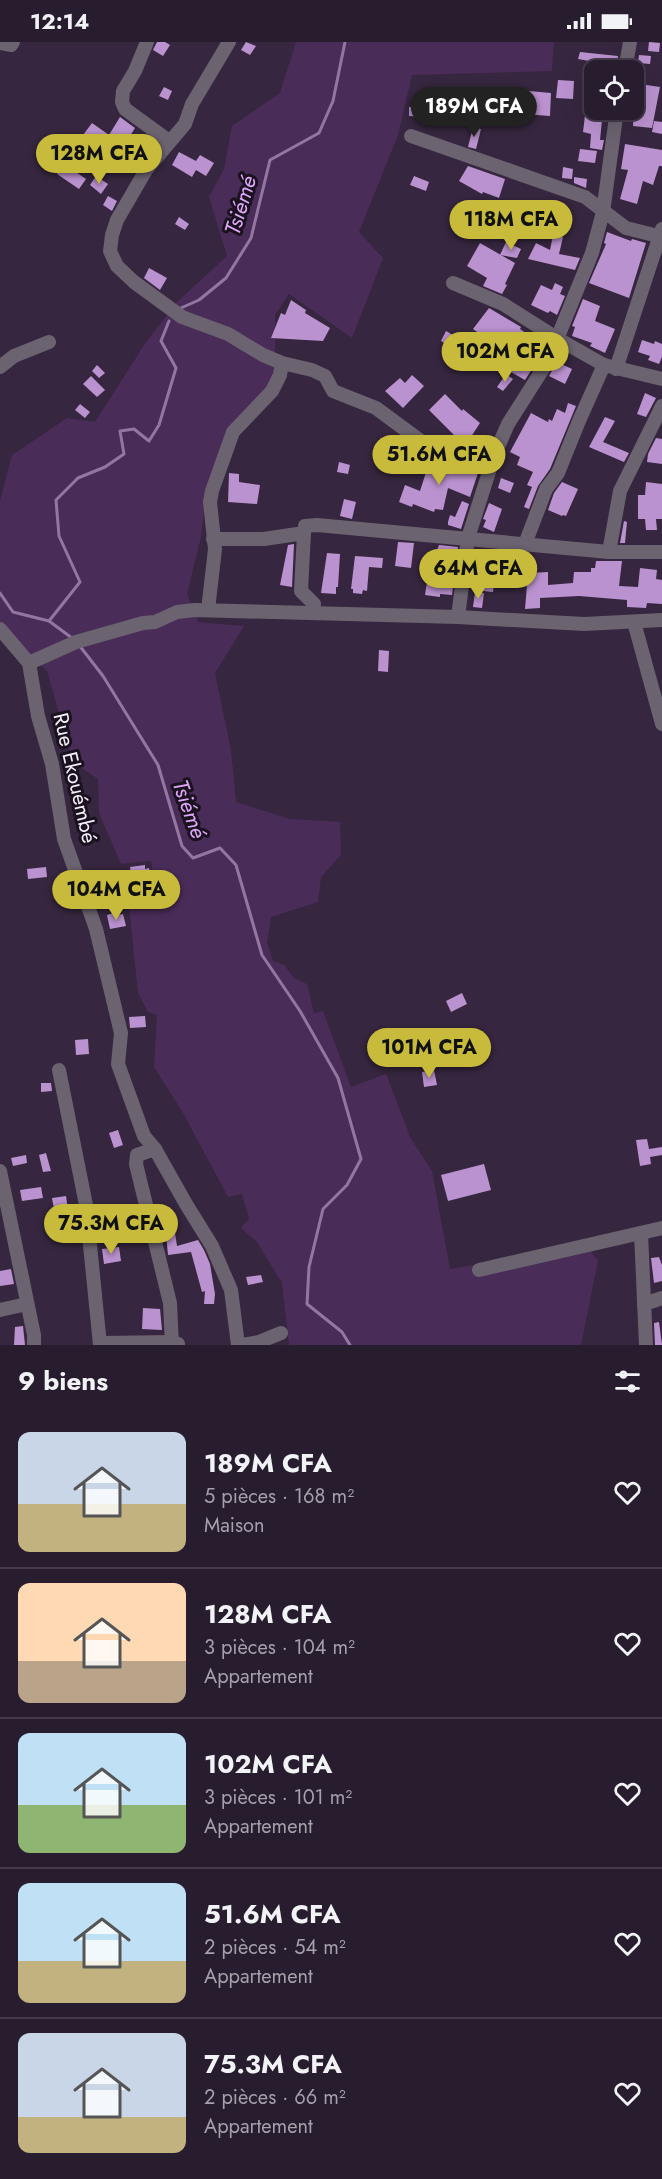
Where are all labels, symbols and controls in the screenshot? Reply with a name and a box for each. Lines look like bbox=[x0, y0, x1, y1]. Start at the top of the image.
text: 12:14 bbox=[30, 5, 89, 37]
map controls bbox=[584, 60, 644, 120]
button: locate bbox=[584, 60, 644, 120]
pin: 189M CFA bbox=[412, 87, 536, 138]
text: 189M CFA bbox=[425, 92, 523, 121]
pin: 128M CFA bbox=[37, 134, 161, 185]
text: 128M CFA bbox=[50, 139, 148, 168]
water label: Tsiémé bbox=[216, 170, 264, 239]
pin: 118M CFA bbox=[449, 200, 573, 251]
text: 118M CFA bbox=[463, 205, 559, 234]
pin: 102M CFA bbox=[443, 332, 567, 383]
text: 102M CFA bbox=[456, 337, 554, 366]
pin: 51.6M CFA bbox=[370, 435, 508, 486]
text: 51.6M CFA bbox=[386, 440, 492, 469]
pin: 64M CFA bbox=[423, 549, 533, 600]
text: 64M CFA bbox=[433, 554, 523, 583]
street label: Rue Ekouémbé bbox=[45, 710, 105, 846]
water label: Tsiémé bbox=[165, 775, 216, 844]
pin: 104M CFA bbox=[54, 870, 178, 921]
text: 104M CFA bbox=[66, 875, 166, 904]
pin: 101M CFA bbox=[367, 1028, 491, 1079]
text: 101M CFA bbox=[381, 1033, 477, 1062]
pin: 75.3M CFA bbox=[42, 1204, 180, 1255]
text: 75.3M CFA bbox=[58, 1209, 164, 1238]
text: 9 biens bbox=[18, 1362, 108, 1400]
icon: filters bbox=[611, 1365, 644, 1398]
text: 189M CFA bbox=[204, 1444, 332, 1482]
icon: home bbox=[66, 1456, 138, 1528]
icon: heart bbox=[611, 1476, 644, 1509]
text: 5 pièces · 168 m² bbox=[204, 1482, 354, 1511]
text: Maison bbox=[204, 1511, 265, 1540]
text: 128M CFA bbox=[204, 1595, 331, 1633]
icon: home bbox=[66, 1607, 138, 1679]
icon: heart bbox=[611, 1627, 644, 1660]
text: 3 pièces · 104 m² bbox=[204, 1633, 355, 1662]
text: Appartement bbox=[204, 1662, 313, 1691]
text: 102M CFA bbox=[204, 1745, 332, 1783]
icon: home bbox=[66, 1757, 138, 1829]
icon: heart bbox=[611, 1777, 644, 1810]
text: 3 pièces · 101 m² bbox=[204, 1783, 352, 1812]
text: Appartement bbox=[204, 1812, 313, 1841]
text: 51.6M CFA bbox=[204, 1895, 341, 1933]
icon: home bbox=[66, 1907, 138, 1979]
icon: heart bbox=[611, 1927, 644, 1960]
text: 2 pièces · 54 m² bbox=[204, 1933, 346, 1962]
text: Appartement bbox=[204, 1962, 313, 1991]
text: 75.3M CFA bbox=[204, 2045, 342, 2083]
icon: home bbox=[66, 2057, 138, 2129]
icon: heart bbox=[611, 2077, 644, 2110]
text: 2 pièces · 66 m² bbox=[204, 2083, 346, 2112]
text: Appartement bbox=[204, 2112, 313, 2141]

